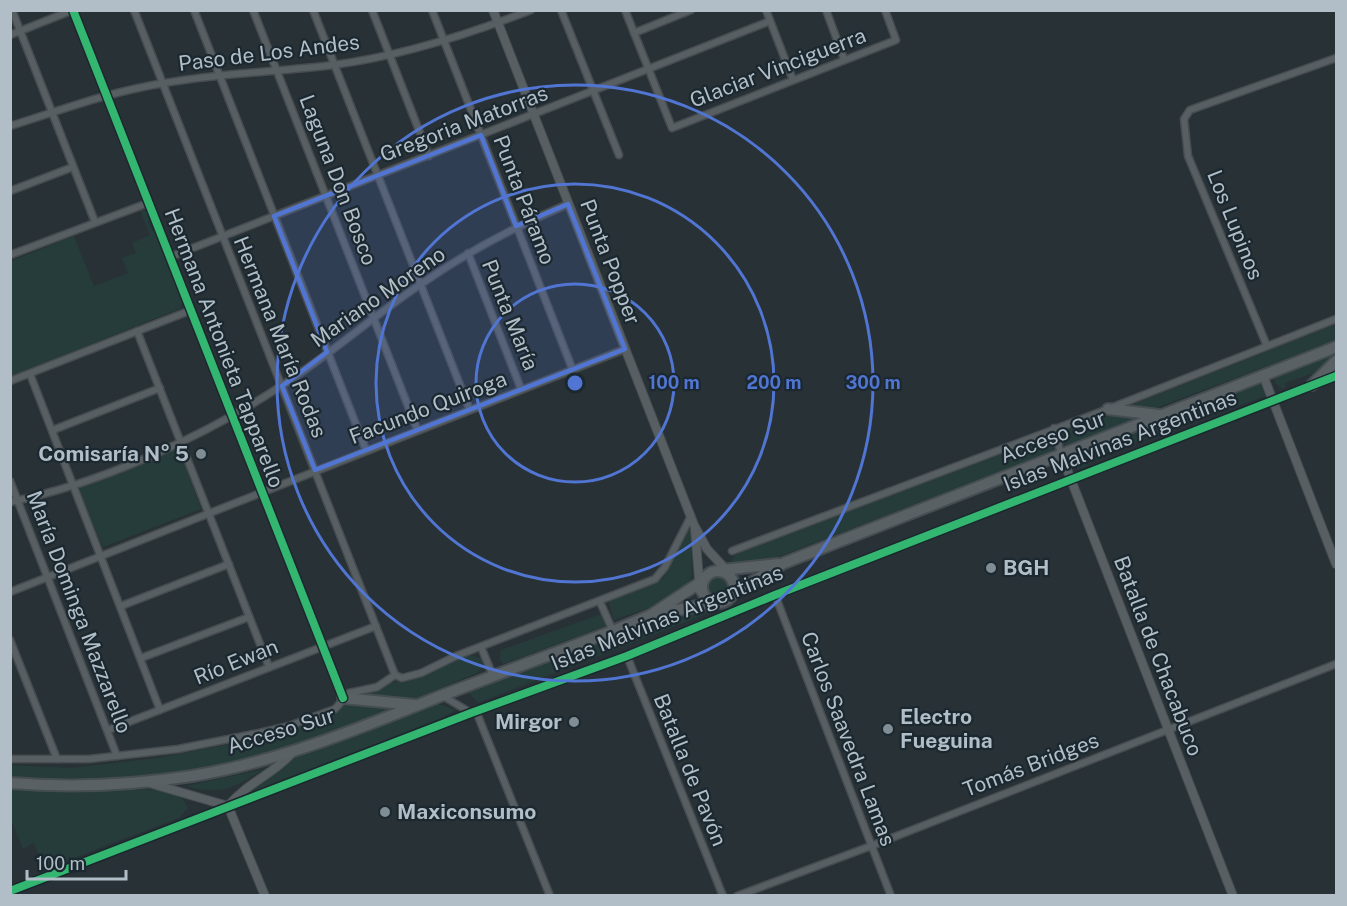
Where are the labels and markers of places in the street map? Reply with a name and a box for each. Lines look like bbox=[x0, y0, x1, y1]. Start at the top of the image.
centre of rings bbox=[565, 373, 585, 393]
place label: Comisaría N° 5 bbox=[38, 441, 189, 466]
marker: Comisaría N° 5 bbox=[194, 447, 208, 461]
place label: BGH bbox=[1003, 555, 1049, 580]
marker: BGH bbox=[984, 561, 998, 575]
place label: Electro Fueguina bbox=[900, 704, 993, 753]
place label: Mirgor bbox=[495, 709, 562, 734]
marker: Mirgor bbox=[567, 715, 581, 729]
marker: Electro Fueguina bbox=[881, 722, 895, 736]
place label: Maxiconsumo bbox=[397, 799, 536, 824]
marker: Maxiconsumo bbox=[378, 805, 392, 819]

